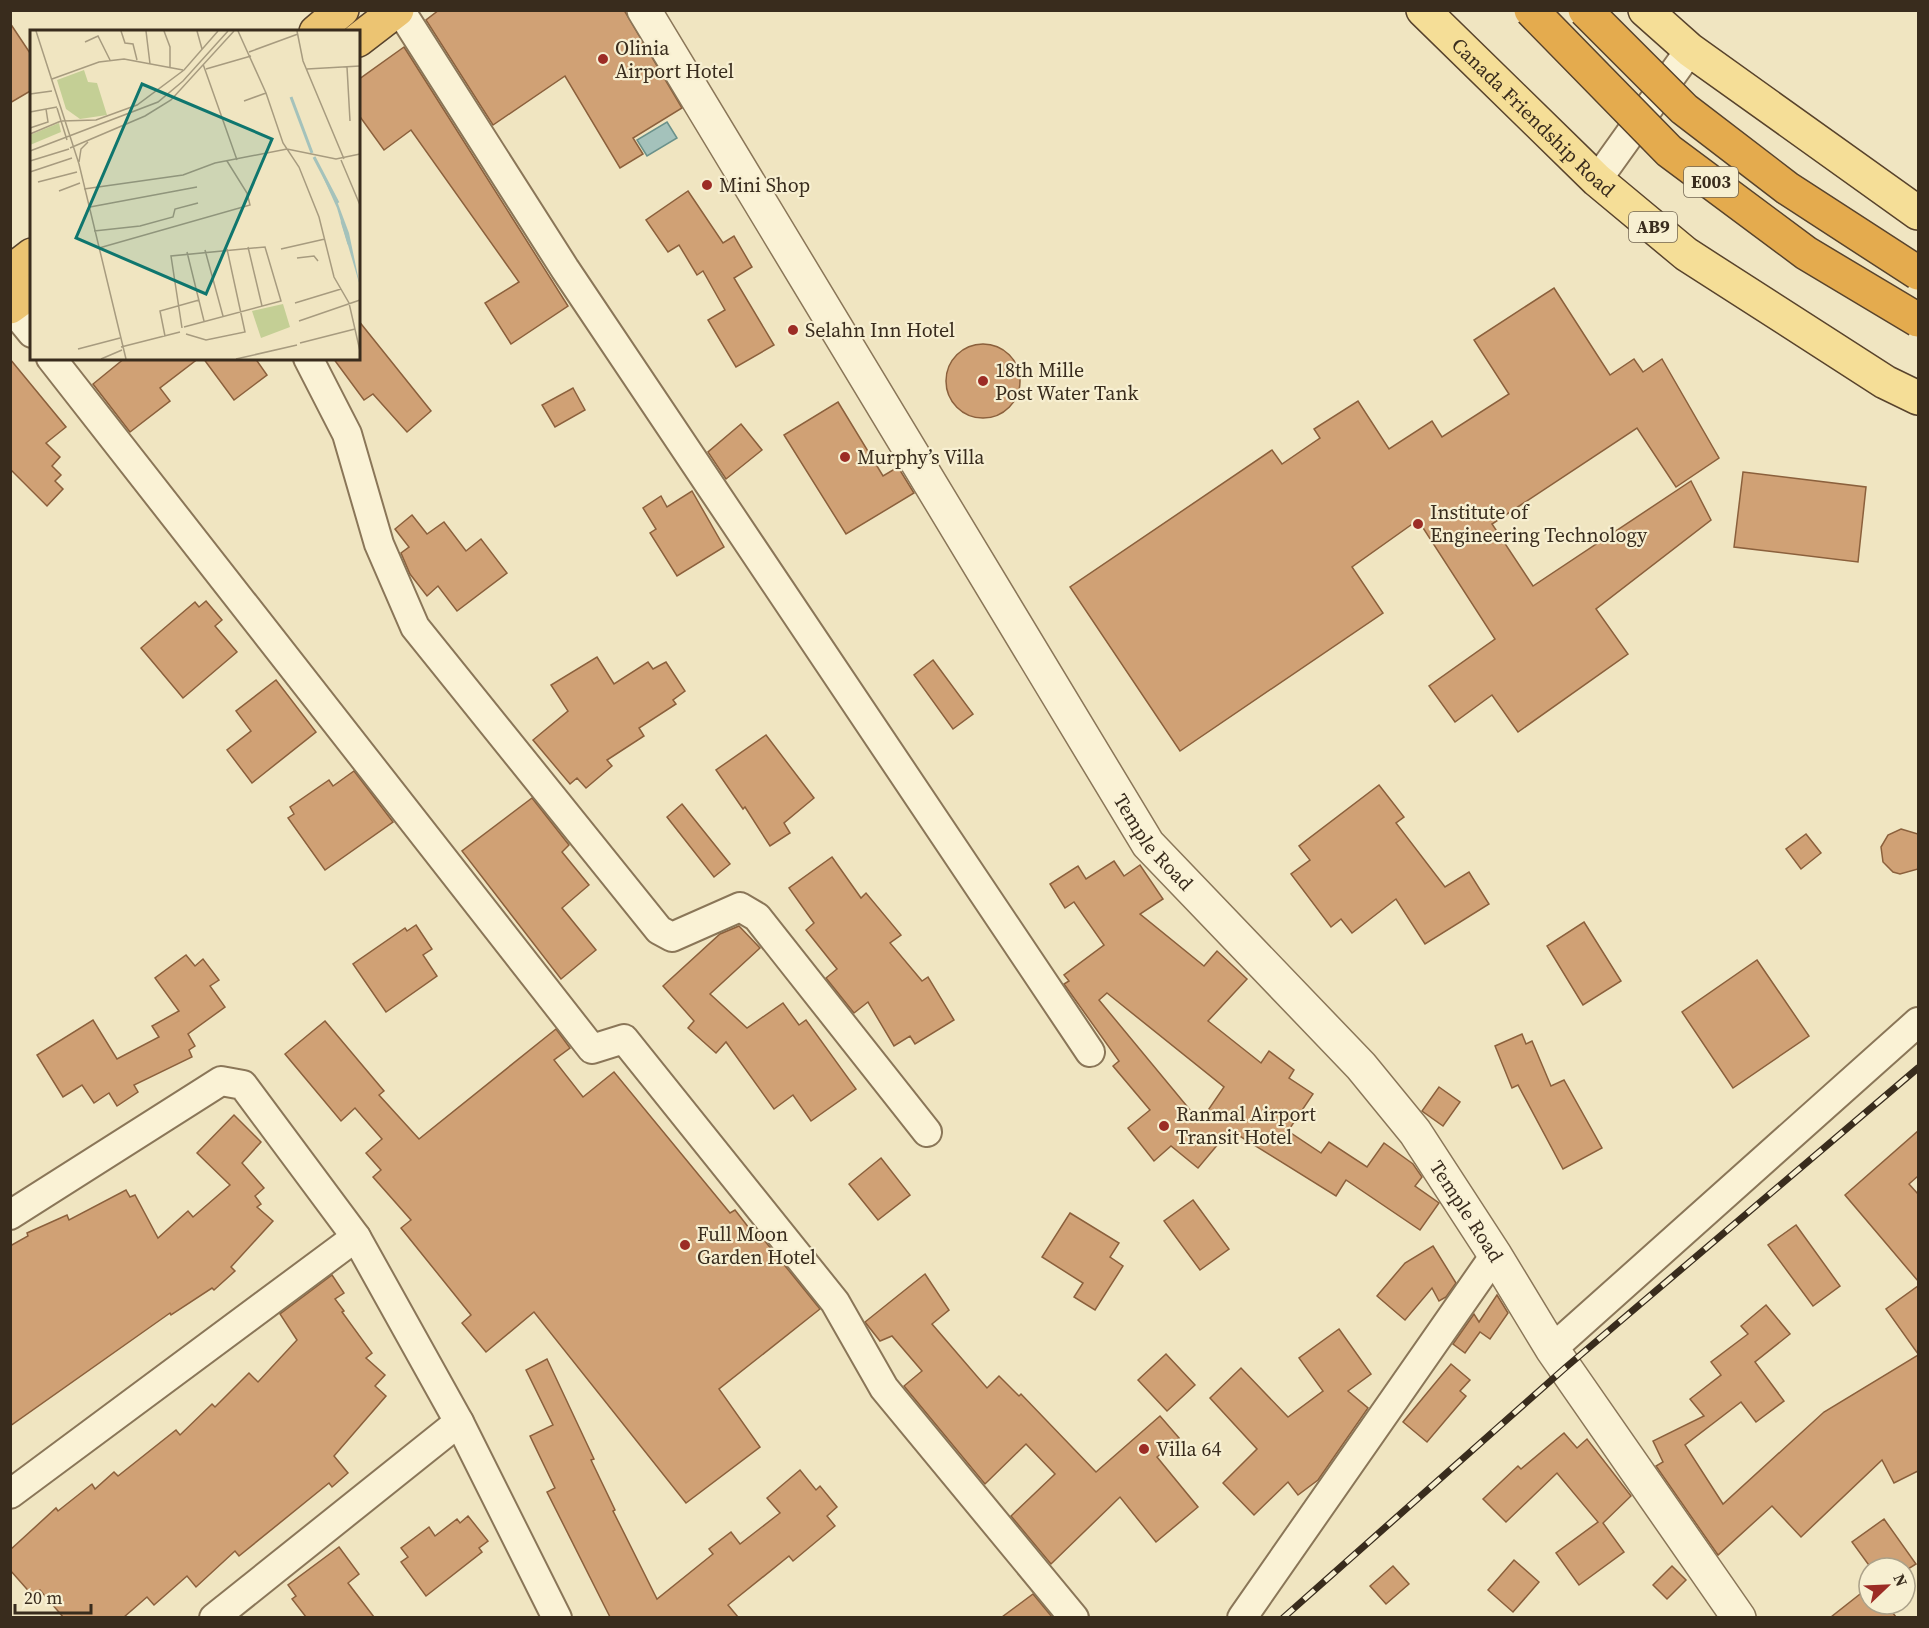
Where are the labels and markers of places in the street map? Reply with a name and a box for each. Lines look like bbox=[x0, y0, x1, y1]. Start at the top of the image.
place label: Olinia Airport Hotel bbox=[615, 34, 734, 85]
marker: Olinia Airport Hotel bbox=[596, 52, 610, 66]
place label: Mini Shop bbox=[719, 171, 810, 199]
marker: Mini Shop bbox=[700, 178, 714, 192]
place label: Selahn Inn Hotel bbox=[805, 316, 955, 344]
marker: Selahn Inn Hotel bbox=[786, 323, 800, 337]
place label: 18th Mille Post Water Tank bbox=[995, 356, 1138, 407]
marker: 18th Mille Post Water Tank bbox=[976, 374, 990, 388]
place label: Murphy’s Villa bbox=[857, 443, 985, 471]
marker: Murphy’s Villa bbox=[838, 450, 852, 464]
place label: Institute of Engineering Technology bbox=[1430, 498, 1648, 549]
marker: Institute of Engineering Technology bbox=[1411, 517, 1425, 531]
place label: Ranmal Airport Transit Hotel bbox=[1176, 1100, 1316, 1151]
marker: Ranmal Airport Transit Hotel bbox=[1157, 1119, 1171, 1133]
place label: Full Moon Garden Hotel bbox=[697, 1220, 816, 1271]
marker: Full Moon Garden Hotel bbox=[678, 1238, 692, 1252]
place label: Villa 64 bbox=[1156, 1435, 1221, 1463]
marker: Villa 64 bbox=[1137, 1442, 1151, 1456]

